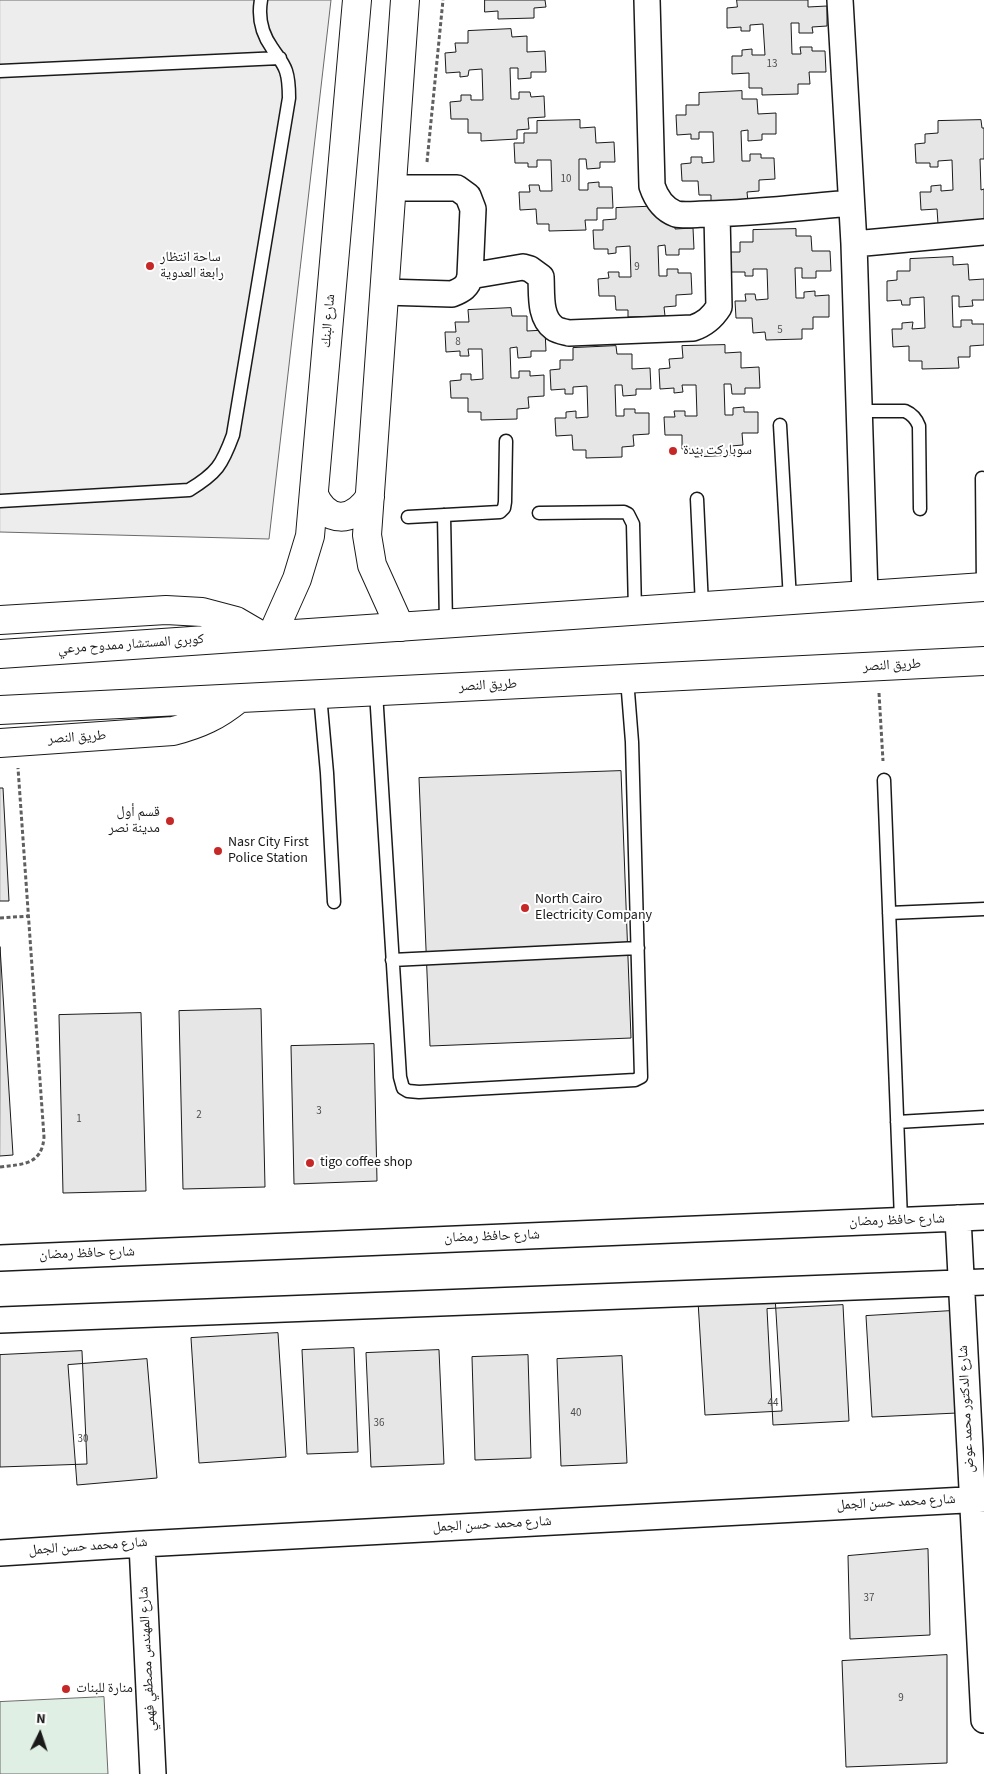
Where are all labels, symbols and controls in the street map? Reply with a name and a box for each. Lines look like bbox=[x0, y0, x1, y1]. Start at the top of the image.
house number: 13 bbox=[767, 58, 777, 72]
house number: 10 bbox=[561, 173, 571, 187]
place label: ساحة انتظار رابعة العدوية bbox=[160, 250, 224, 282]
marker: ساحة انتظار رابعة العدوية bbox=[144, 260, 156, 272]
house number: 9 bbox=[634, 261, 640, 275]
street label: شارع البنك bbox=[318, 293, 340, 349]
house number: 5 bbox=[777, 324, 783, 338]
house number: 8 bbox=[455, 336, 461, 350]
place label: سوباركت بندة bbox=[683, 443, 752, 459]
marker: سوباركت بندة bbox=[667, 445, 679, 457]
street label: كوبرى المستشار ممدوح مرعي bbox=[57, 632, 205, 658]
street label: طريق النصر bbox=[862, 656, 922, 676]
street label: طريق النصر bbox=[458, 676, 518, 696]
street label: طريق النصر bbox=[47, 728, 107, 748]
place label: قسم أول مدينة نصر bbox=[109, 805, 160, 838]
marker: قسم أول مدينة نصر bbox=[164, 815, 176, 827]
place label: Nasr City First Police Station bbox=[228, 835, 309, 868]
marker: Nasr City First Police Station bbox=[212, 845, 224, 857]
place label: North Cairo Electricity Company bbox=[535, 892, 652, 924]
marker: North Cairo Electricity Company bbox=[519, 902, 531, 914]
house number: 3 bbox=[316, 1105, 322, 1119]
house number: 2 bbox=[196, 1109, 202, 1123]
house number: 1 bbox=[76, 1113, 82, 1127]
place label: tigo coffee shop bbox=[320, 1155, 413, 1171]
marker: tigo coffee shop bbox=[304, 1157, 316, 1169]
street label: شارع حافظ رمضان bbox=[849, 1211, 945, 1231]
street label: شارع حافظ رمضان bbox=[444, 1227, 540, 1247]
street label: شارع حافظ رمضان bbox=[39, 1244, 135, 1264]
street label: شارع الدكتور محمد عوض bbox=[955, 1345, 979, 1473]
house number: 44 bbox=[768, 1397, 778, 1411]
house number: 40 bbox=[571, 1407, 581, 1421]
house number: 36 bbox=[374, 1417, 384, 1431]
house number: 30 bbox=[78, 1433, 88, 1447]
street label: شارع محمد حسن الجمل bbox=[836, 1491, 956, 1515]
street label: شارع محمد حسن الجمل bbox=[432, 1513, 552, 1537]
street label: شارع محمد حسن الجمل bbox=[28, 1534, 148, 1560]
street label: شارع المهندس مصطفي فهمي bbox=[136, 1586, 160, 1732]
house number: 37 bbox=[864, 1592, 874, 1606]
place label: منارة للبنات bbox=[76, 1681, 133, 1697]
marker: منارة للبنات bbox=[60, 1683, 72, 1695]
house number: 9 bbox=[898, 1692, 904, 1706]
north arrow bbox=[15, 1709, 65, 1759]
text: N bbox=[36, 1709, 46, 1729]

